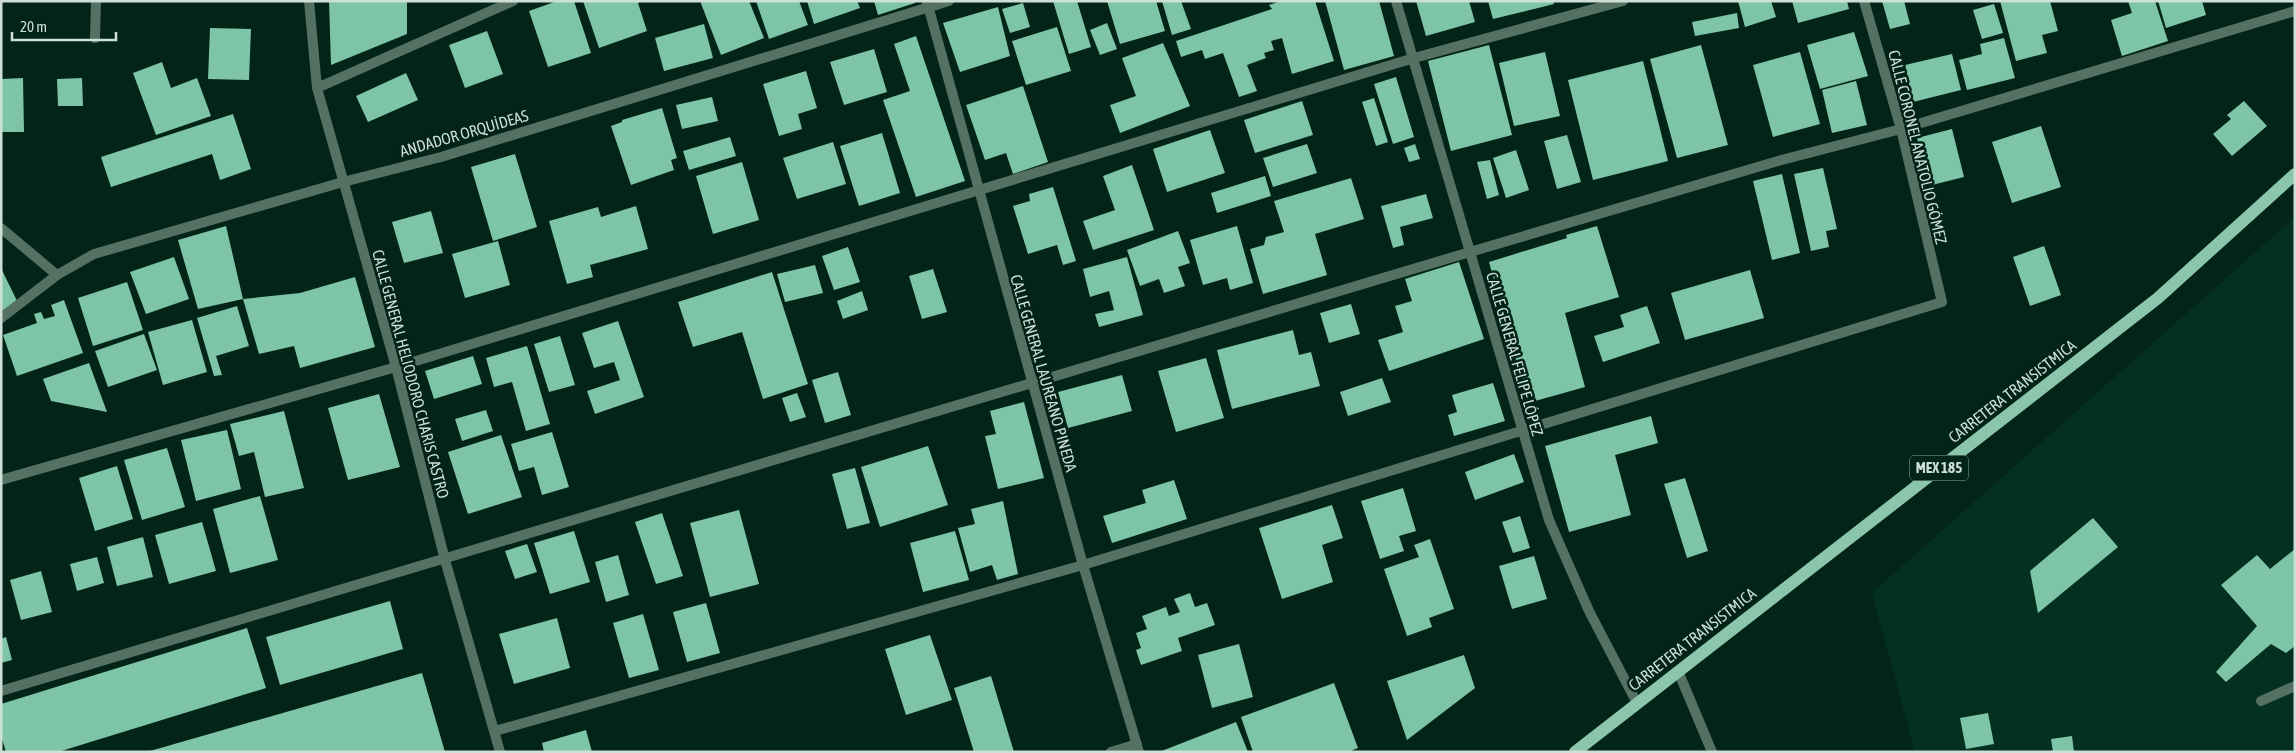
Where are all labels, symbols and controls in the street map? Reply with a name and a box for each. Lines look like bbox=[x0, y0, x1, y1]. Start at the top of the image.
scale bar bbox=[12, 10, 116, 42]
text: 20 m bbox=[20, 18, 47, 35]
street label: CALLE CORONEL ANATOLIO GÓMEZ bbox=[1885, 48, 1951, 246]
street label: ANDADOR ORQUÍDEAS bbox=[398, 106, 531, 160]
street label: CALLE GENERAL HELIODORO CHARIS CASTRO bbox=[369, 248, 453, 500]
street label: CALLE GENERAL FELIPE LÓPEZ bbox=[1483, 270, 1547, 438]
street label: CALLE GENERAL LAUREANO PINEDA bbox=[1007, 272, 1081, 474]
street label: CARRETERA TRANSISTMICA bbox=[1945, 336, 2079, 446]
road number: MEX 185 bbox=[1910, 456, 1968, 480]
street label: CARRETERA TRANSISTMICA bbox=[1625, 584, 1759, 694]

